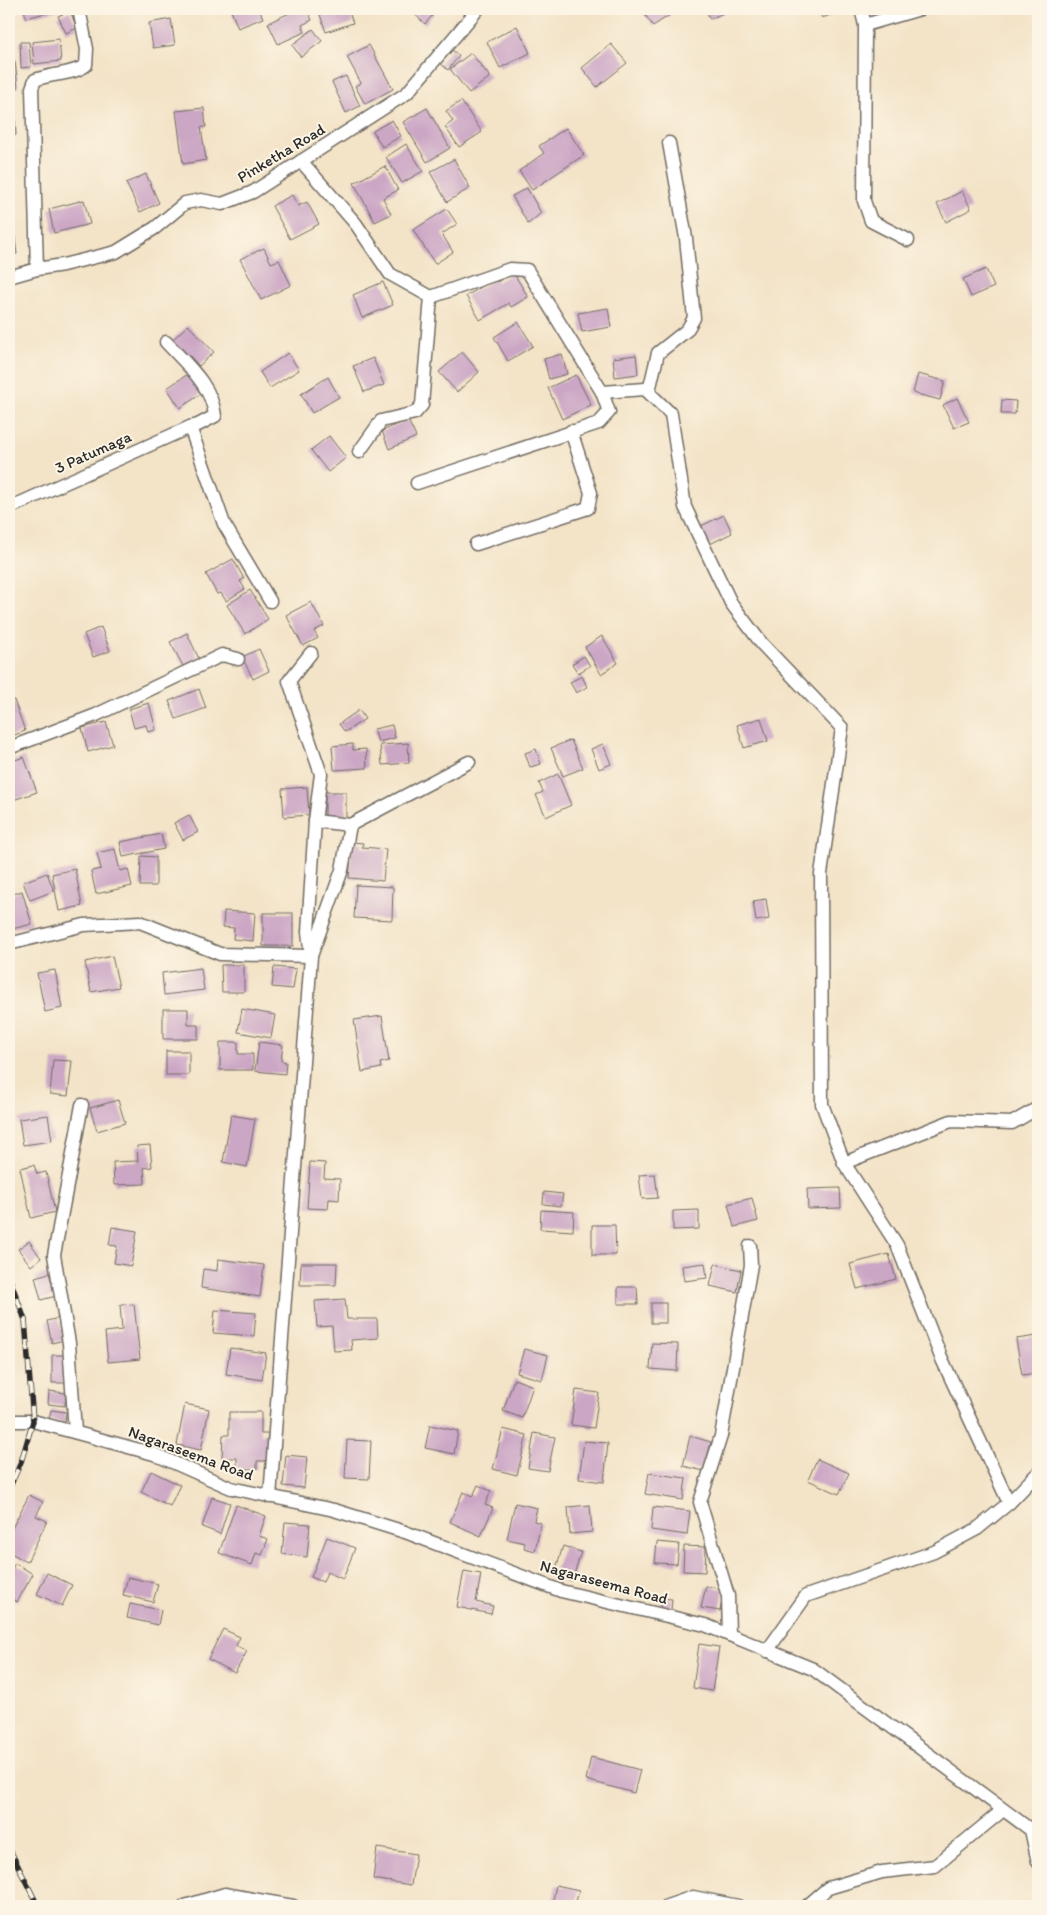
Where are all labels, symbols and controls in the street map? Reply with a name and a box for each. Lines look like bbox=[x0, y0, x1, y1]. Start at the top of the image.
street label: Pinketha Road bbox=[234, 119, 329, 187]
street label: 3 Patumaga bbox=[52, 426, 135, 477]
street label: Nagaraseema Road bbox=[126, 1422, 256, 1485]
street label: Nagaraseema Road bbox=[538, 1556, 670, 1608]

